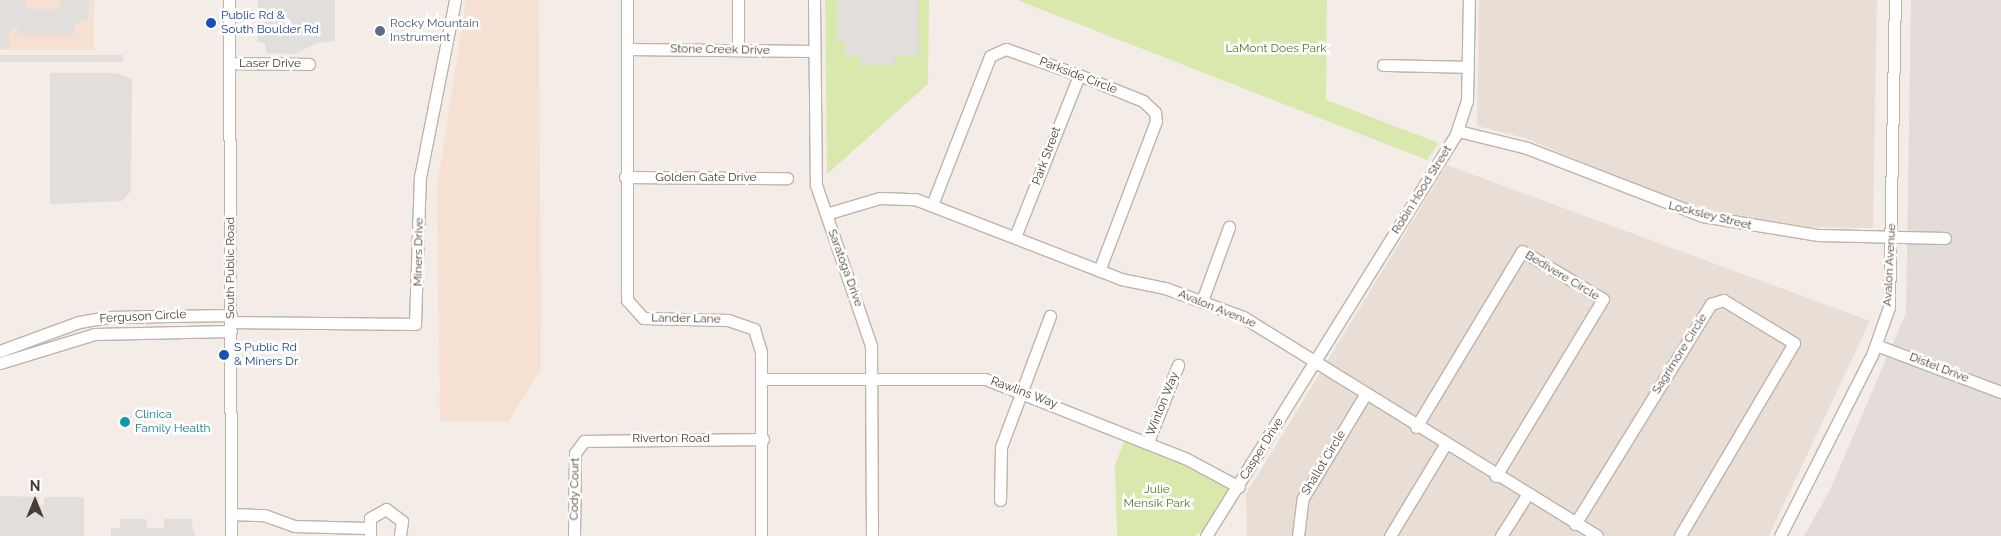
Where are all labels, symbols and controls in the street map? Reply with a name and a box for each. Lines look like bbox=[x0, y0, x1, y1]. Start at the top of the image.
place label: Public Rd & South Boulder Rd bbox=[221, 9, 319, 37]
marker: Public Rd & South Boulder Rd bbox=[205, 17, 217, 29]
place label: Rocky Mountain Instrument bbox=[390, 17, 479, 45]
marker: Rocky Mountain Instrument bbox=[374, 25, 386, 37]
street label: Stone Creek Drive bbox=[670, 42, 770, 58]
park label: LaMont Does Park bbox=[1225, 42, 1327, 56]
street label: Parkside Circle bbox=[1037, 55, 1119, 97]
street label: Laser Drive bbox=[239, 57, 301, 71]
street label: Park Street bbox=[1030, 125, 1064, 187]
street label: Robin Hood Street bbox=[1389, 143, 1455, 237]
street label: Golden Gate Drive bbox=[655, 171, 757, 185]
street label: Locksley Street bbox=[1667, 199, 1753, 233]
street label: South Public Road bbox=[224, 217, 238, 319]
street label: Miners Drive bbox=[411, 217, 427, 287]
street label: Avalon Avenue bbox=[1881, 223, 1899, 307]
street label: Saratoga Drive bbox=[824, 227, 866, 309]
street label: Bedivere Circle bbox=[1522, 248, 1602, 304]
street label: Avalon Avenue bbox=[1176, 287, 1258, 331]
street label: Ferguson Circle bbox=[99, 308, 187, 326]
street label: Lander Lane bbox=[651, 311, 721, 327]
street label: Sagrimore Circle bbox=[1649, 311, 1711, 397]
place label: S Public Rd & Miners Dr bbox=[234, 341, 298, 369]
marker: S Public Rd & Miners Dr bbox=[218, 349, 230, 361]
street label: Distel Drive bbox=[1907, 350, 1971, 386]
street label: Winton Way bbox=[1144, 370, 1182, 438]
street label: Rawlins Way bbox=[988, 374, 1060, 412]
place label: Clinica Family Health bbox=[135, 408, 211, 436]
street label: Casper Drive bbox=[1237, 415, 1287, 483]
marker: Clinica Family Health bbox=[119, 416, 131, 428]
street label: Shallot Circle bbox=[1299, 428, 1349, 498]
street label: Riverton Road bbox=[632, 432, 710, 446]
street label: Cody Court bbox=[567, 457, 583, 521]
north arrow bbox=[10, 476, 60, 526]
text: N bbox=[30, 478, 40, 494]
park label: Julie Mensik Park bbox=[1124, 483, 1190, 511]

